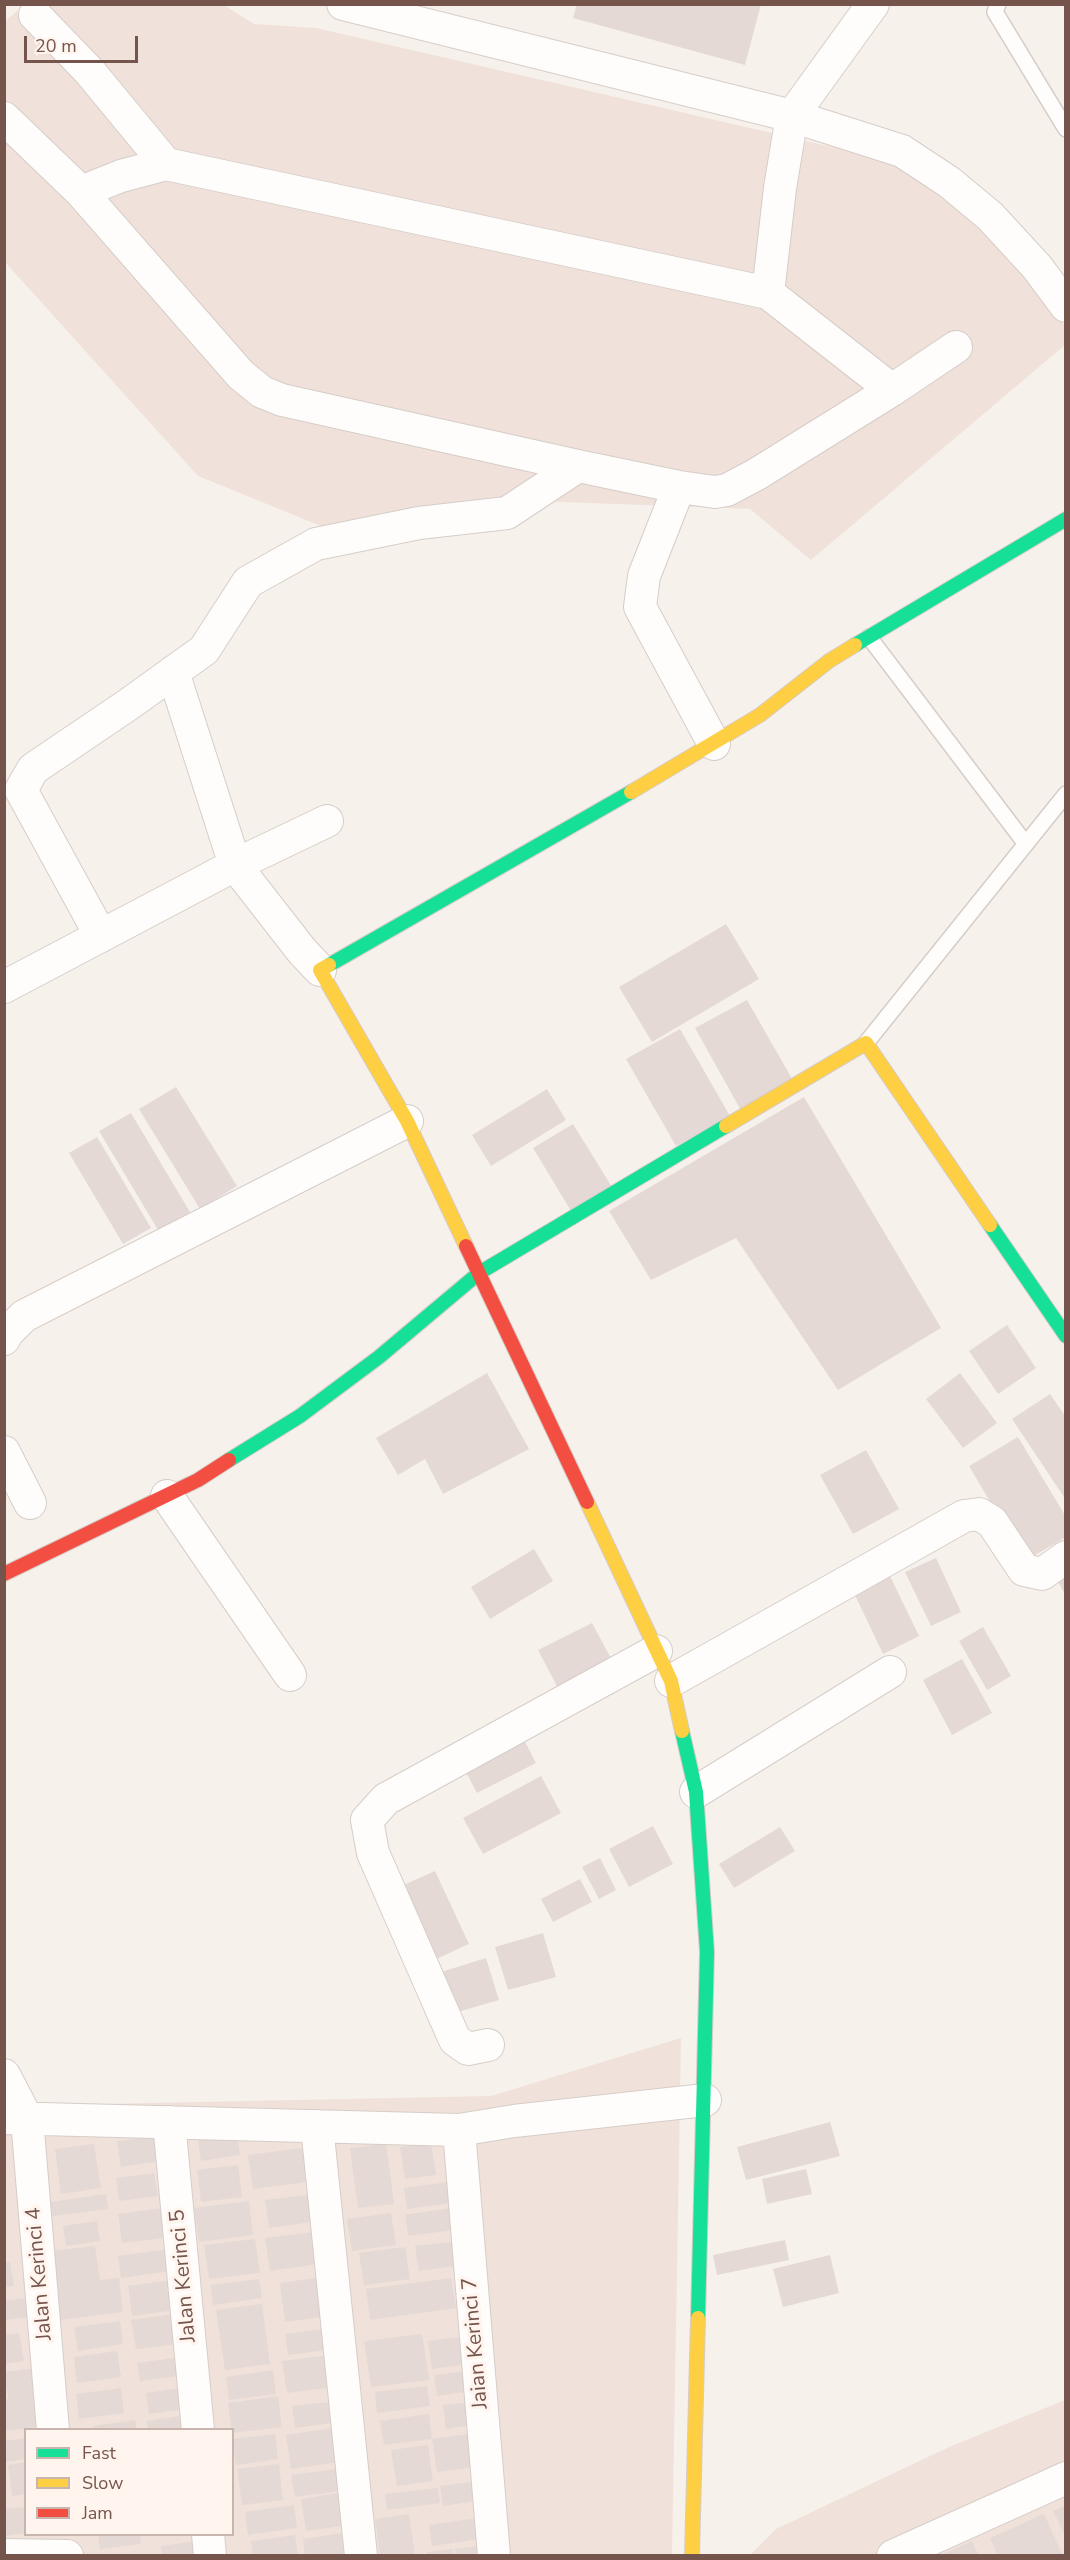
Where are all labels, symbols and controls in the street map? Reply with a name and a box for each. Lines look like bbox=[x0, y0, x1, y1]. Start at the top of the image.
scale bar bbox=[27, 24, 141, 62]
text: 20 m bbox=[35, 34, 77, 58]
street label: Jalan Kerinci 4 bbox=[22, 2206, 58, 2342]
street label: Jalan Kerinci 5 bbox=[166, 2208, 202, 2344]
street label: Jaian Kerinci 7 bbox=[458, 2276, 494, 2410]
legend bbox=[24, 2428, 234, 2536]
text: Fast bbox=[82, 2441, 116, 2465]
text: Slow bbox=[82, 2471, 123, 2495]
text: Jam bbox=[82, 2501, 113, 2525]

